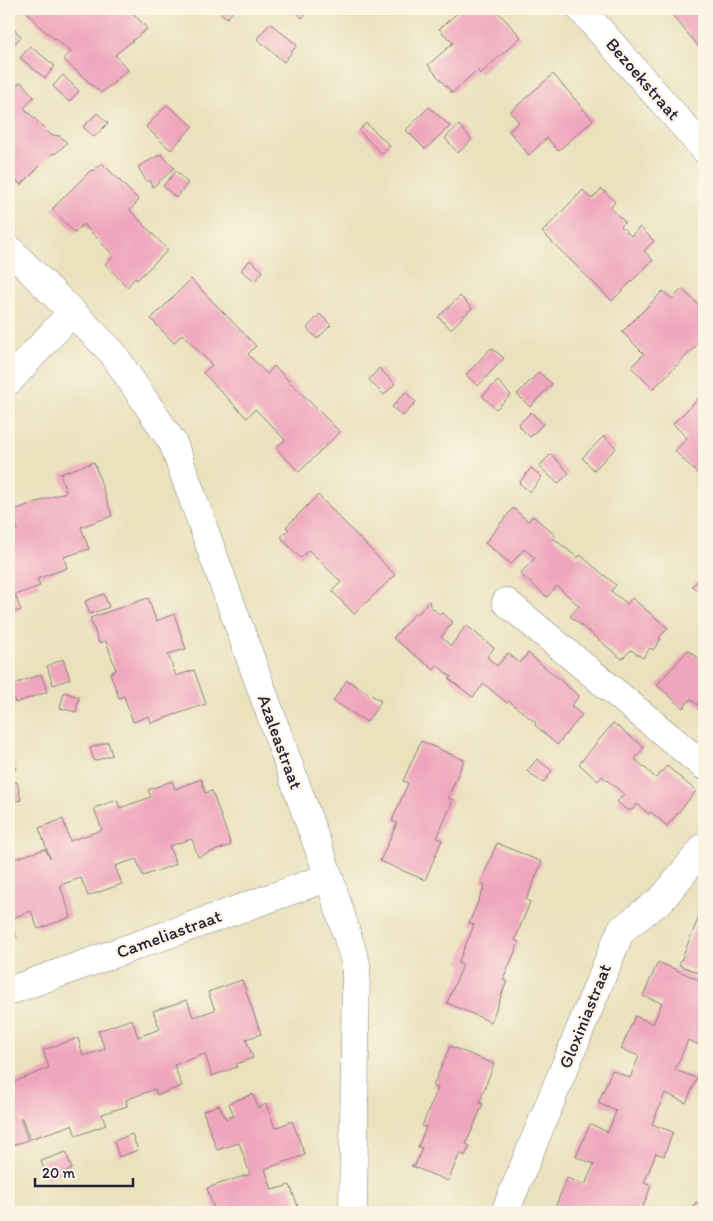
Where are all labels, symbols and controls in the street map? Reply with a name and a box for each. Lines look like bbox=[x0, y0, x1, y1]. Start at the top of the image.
street label: Bezoekstraat bbox=[601, 33, 685, 125]
street label: Azaleastraat bbox=[253, 692, 307, 792]
street label: Cameliastraat bbox=[113, 905, 225, 963]
street label: Gloxiniastraat bbox=[554, 960, 616, 1072]
scale bar bbox=[35, 1156, 132, 1188]
text: 20 m bbox=[42, 1164, 76, 1182]

